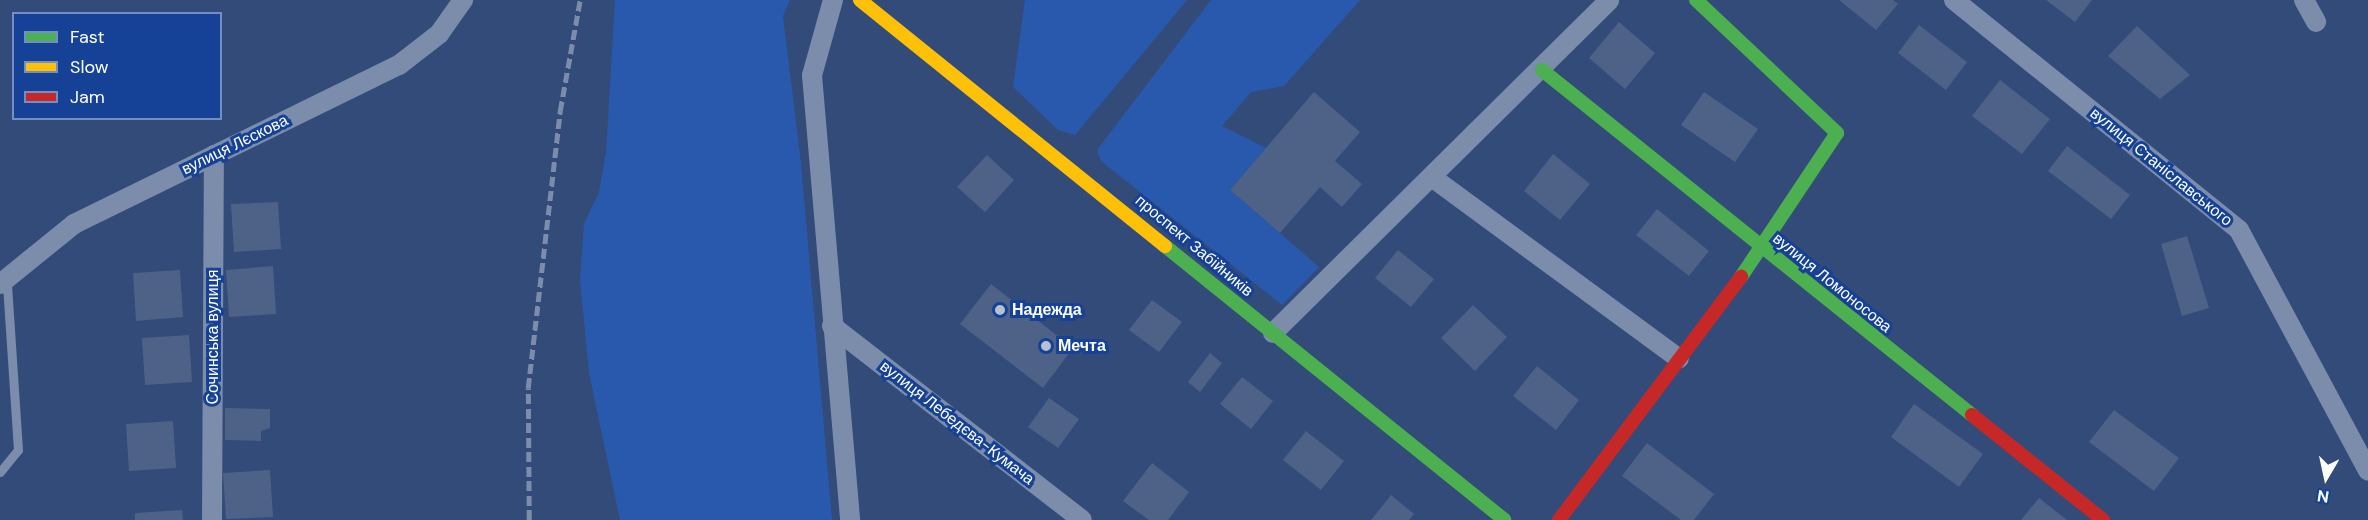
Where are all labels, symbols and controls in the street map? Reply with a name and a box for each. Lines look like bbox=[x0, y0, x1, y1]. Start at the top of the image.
legend bbox=[12, 12, 222, 120]
text: Fast bbox=[70, 25, 105, 49]
text: Slow bbox=[70, 55, 109, 79]
text: Jam bbox=[70, 85, 105, 109]
street label: вулиця Станіславського bbox=[2086, 104, 2236, 230]
street label: вулиця Лєскова bbox=[179, 111, 291, 179]
street label: проспект Забійників bbox=[1131, 191, 1257, 301]
street label: вулиця Ломоносова bbox=[1769, 229, 1895, 337]
street label: Сочинська вулиця bbox=[203, 270, 223, 404]
place label: Надежда bbox=[1012, 300, 1082, 320]
marker: Надежда bbox=[993, 303, 1007, 317]
place label: Мечта bbox=[1058, 336, 1106, 356]
marker: Мечта bbox=[1039, 339, 1053, 353]
street label: вулиця Лебедєва-Кумача bbox=[876, 357, 1038, 489]
north arrow bbox=[2296, 448, 2356, 508]
text: N bbox=[2316, 485, 2331, 508]

